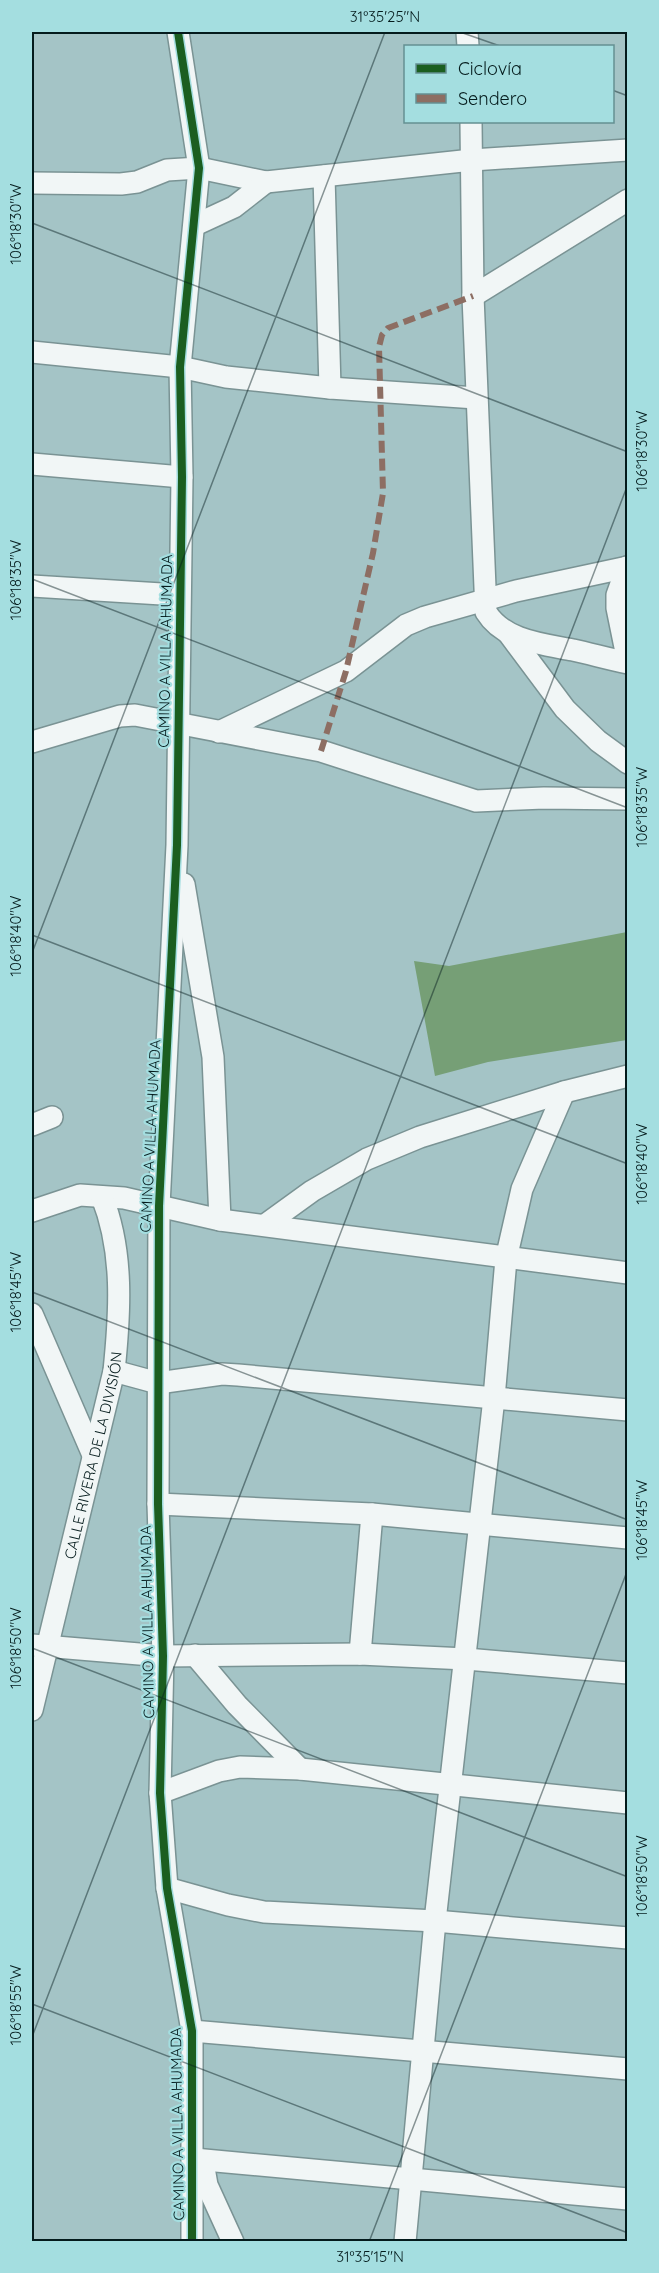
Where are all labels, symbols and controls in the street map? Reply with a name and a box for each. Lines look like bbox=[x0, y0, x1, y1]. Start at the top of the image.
text: 31°35'25"N bbox=[350, 7, 420, 26]
legend bbox=[404, 45, 614, 123]
text: Ciclovía bbox=[458, 57, 522, 80]
text: Sendero bbox=[458, 87, 527, 110]
text: 106°18'30"W bbox=[6, 183, 25, 265]
text: 106°18'30"W bbox=[632, 410, 651, 492]
text: 106°18'35"W bbox=[6, 539, 25, 620]
street label: CAMINO A VILLA AHUMADA bbox=[154, 554, 176, 748]
text: 106°18'35"W bbox=[632, 766, 651, 847]
text: 106°18'40"W bbox=[6, 895, 25, 977]
street label: CAMINO A VILLA AHUMADA bbox=[135, 1039, 165, 1233]
text: 106°18'40"W bbox=[632, 1123, 651, 1205]
text: 106°18'45"W bbox=[6, 1251, 25, 1332]
street label: CALLE RIVERA DE LA DIVISIÓN bbox=[59, 1351, 125, 1561]
text: 106°18'45"W bbox=[632, 1479, 651, 1560]
street label: CAMINO A VILLA AHUMADA bbox=[136, 1525, 158, 1719]
text: 106°18'50"W bbox=[6, 1607, 25, 1689]
text: 106°18'50"W bbox=[632, 1835, 651, 1917]
text: 106°18'55"W bbox=[6, 1964, 25, 2045]
street label: CAMINO A VILLA AHUMADA bbox=[166, 2027, 188, 2221]
text: 31°35'15"N bbox=[336, 2247, 404, 2266]

